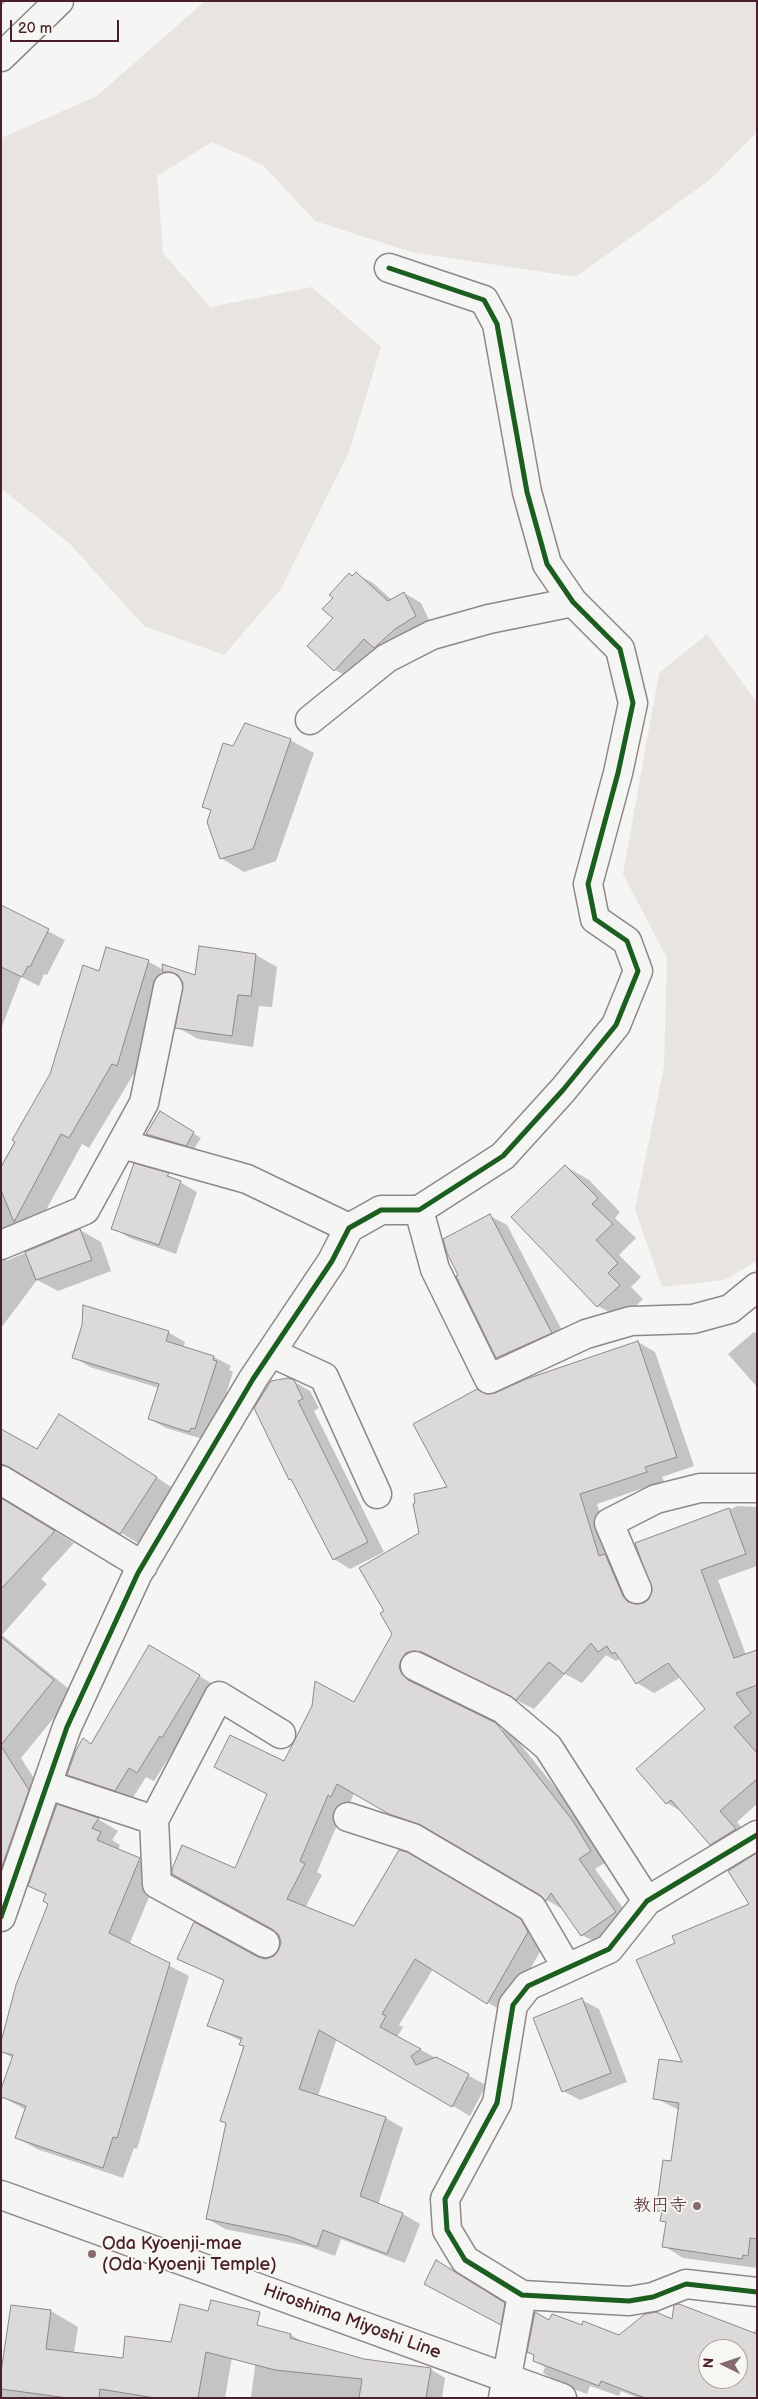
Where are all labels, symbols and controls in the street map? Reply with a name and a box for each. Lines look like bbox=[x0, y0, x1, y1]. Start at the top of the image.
scale bar bbox=[12, 10, 121, 42]
text: 20 m bbox=[18, 19, 52, 38]
place label: 教円寺 bbox=[633, 2195, 687, 2217]
marker: 教円寺 bbox=[691, 2200, 703, 2212]
place label: Oda Kyoenji-mae (Oda Kyoenji Temple) bbox=[102, 2233, 277, 2276]
marker: Oda Kyoenji-mae (Oda Kyoenji Temple) bbox=[86, 2248, 98, 2260]
street label: Hiroshima Miyoshi Line bbox=[260, 2280, 444, 2364]
north arrow bbox=[698, 2339, 748, 2389]
text: N bbox=[700, 2357, 717, 2369]

